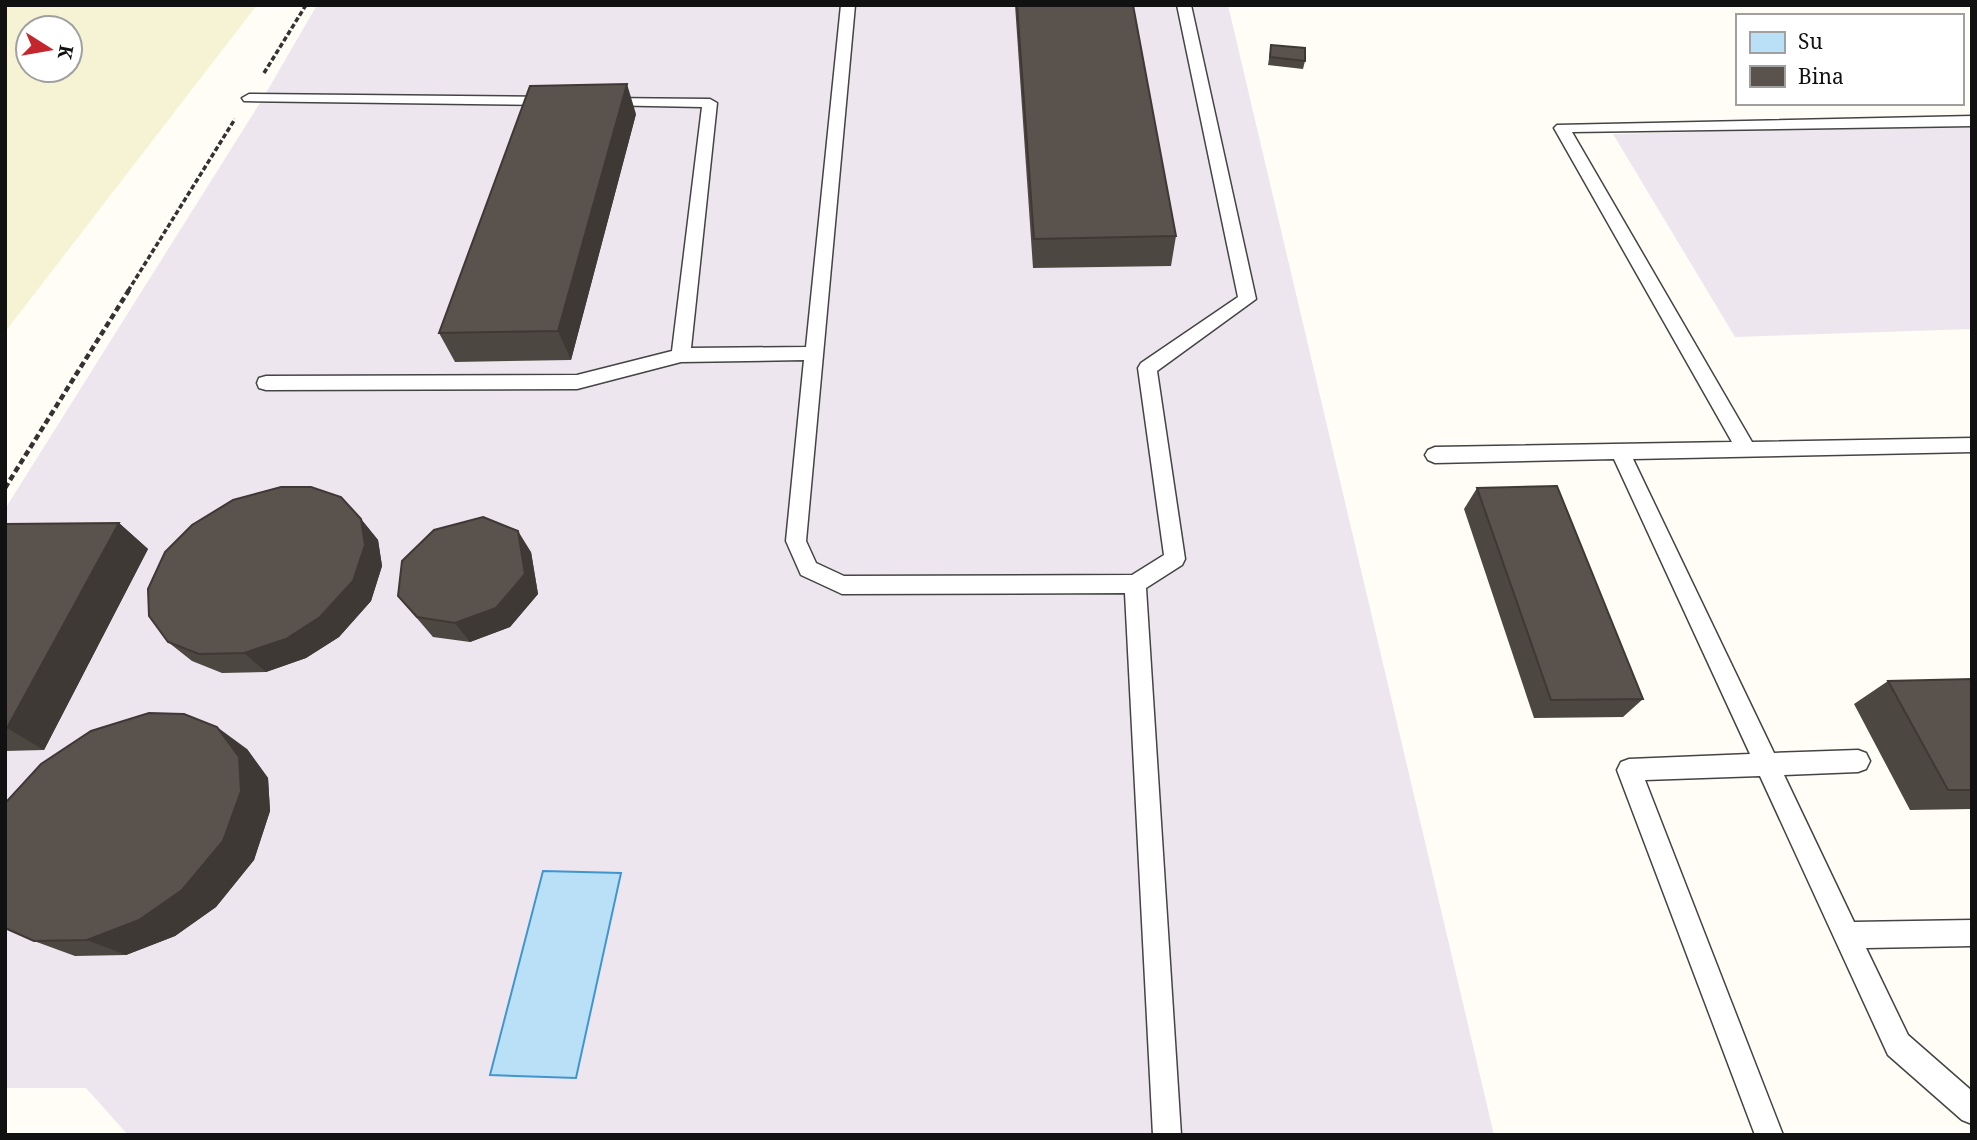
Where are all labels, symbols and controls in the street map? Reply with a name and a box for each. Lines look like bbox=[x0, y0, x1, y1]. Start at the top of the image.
north arrow bbox=[14, 14, 84, 84]
legend bbox=[1736, 14, 1963, 105]
text: Su bbox=[1798, 27, 1823, 55]
text: K bbox=[52, 43, 80, 62]
text: Bina bbox=[1798, 62, 1844, 90]

